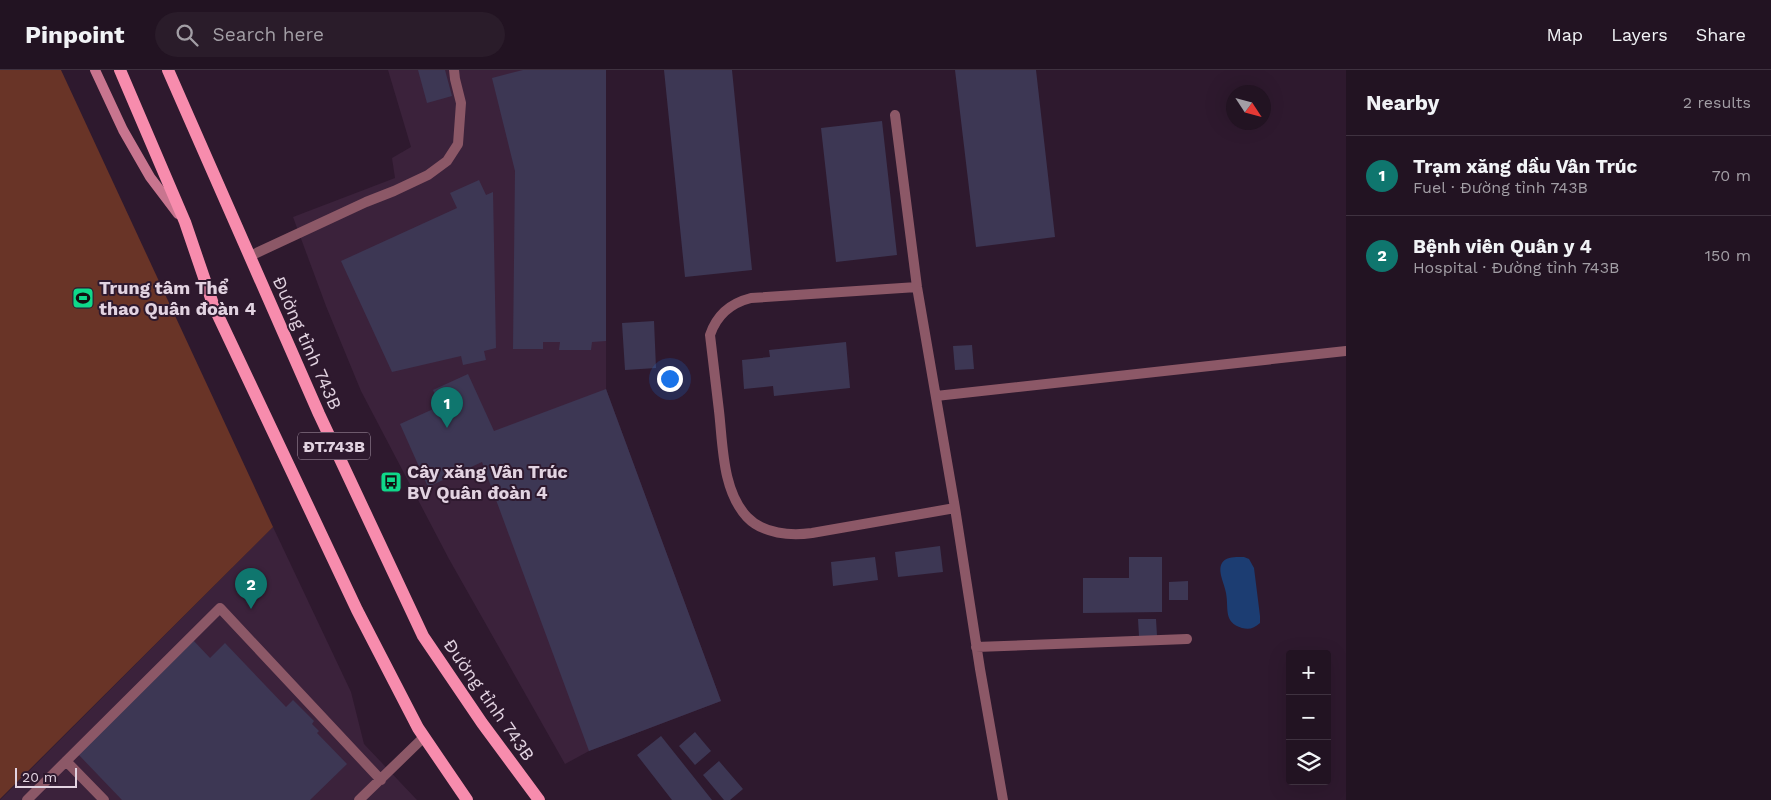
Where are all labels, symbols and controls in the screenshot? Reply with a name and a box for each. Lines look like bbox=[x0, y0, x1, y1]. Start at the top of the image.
search box bbox=[155, 12, 505, 57]
text: Pinpoint bbox=[25, 21, 125, 49]
icon: search bbox=[173, 21, 201, 49]
text: Search here bbox=[213, 23, 324, 46]
text: Map bbox=[1546, 24, 1583, 45]
text: Layers bbox=[1611, 24, 1668, 45]
text: Share bbox=[1696, 24, 1746, 45]
north arrow bbox=[1226, 85, 1271, 130]
text: Nearby bbox=[1366, 90, 1439, 115]
text: 2 results bbox=[1683, 93, 1751, 112]
text: Trạm xăng dầu Vân Trúc bbox=[1413, 155, 1637, 178]
text: 1 bbox=[1379, 166, 1385, 185]
text: 70 m bbox=[1712, 166, 1751, 185]
text: Fuel · Đường tỉnh 743B bbox=[1413, 178, 1588, 197]
text: Bệnh viên Quân y 4 bbox=[1413, 235, 1592, 258]
text: 2 bbox=[1377, 246, 1387, 265]
text: 150 m bbox=[1705, 246, 1751, 265]
text: Hospital · Đường tỉnh 743B bbox=[1413, 258, 1619, 277]
street label: Đường tỉnh 743B bbox=[269, 273, 346, 413]
place label: Trung tâm Thể thao Quân đoàn 4 bbox=[99, 277, 256, 319]
sports icon: Trung tâm Thể thao Quân đoàn 4 bbox=[71, 286, 95, 310]
your location bbox=[657, 366, 683, 392]
pin: 1 bbox=[431, 387, 463, 428]
road number: ĐT.743B bbox=[298, 432, 370, 460]
place label: Cây xăng Vân Trúc BV Quân đoàn 4 bbox=[407, 461, 568, 503]
bus stop icon: Cây xăng Vân Trúc BV Quân đoàn 4 bbox=[379, 470, 403, 494]
pin: 2 bbox=[235, 568, 267, 609]
street label: Đường tỉnh 743B bbox=[440, 635, 539, 765]
map controls bbox=[1286, 650, 1331, 785]
button: + bbox=[1286, 650, 1331, 695]
button: − bbox=[1286, 695, 1331, 740]
button: layers bbox=[1286, 740, 1331, 785]
scale bar bbox=[15, 765, 78, 788]
text: 20 m bbox=[22, 769, 57, 785]

